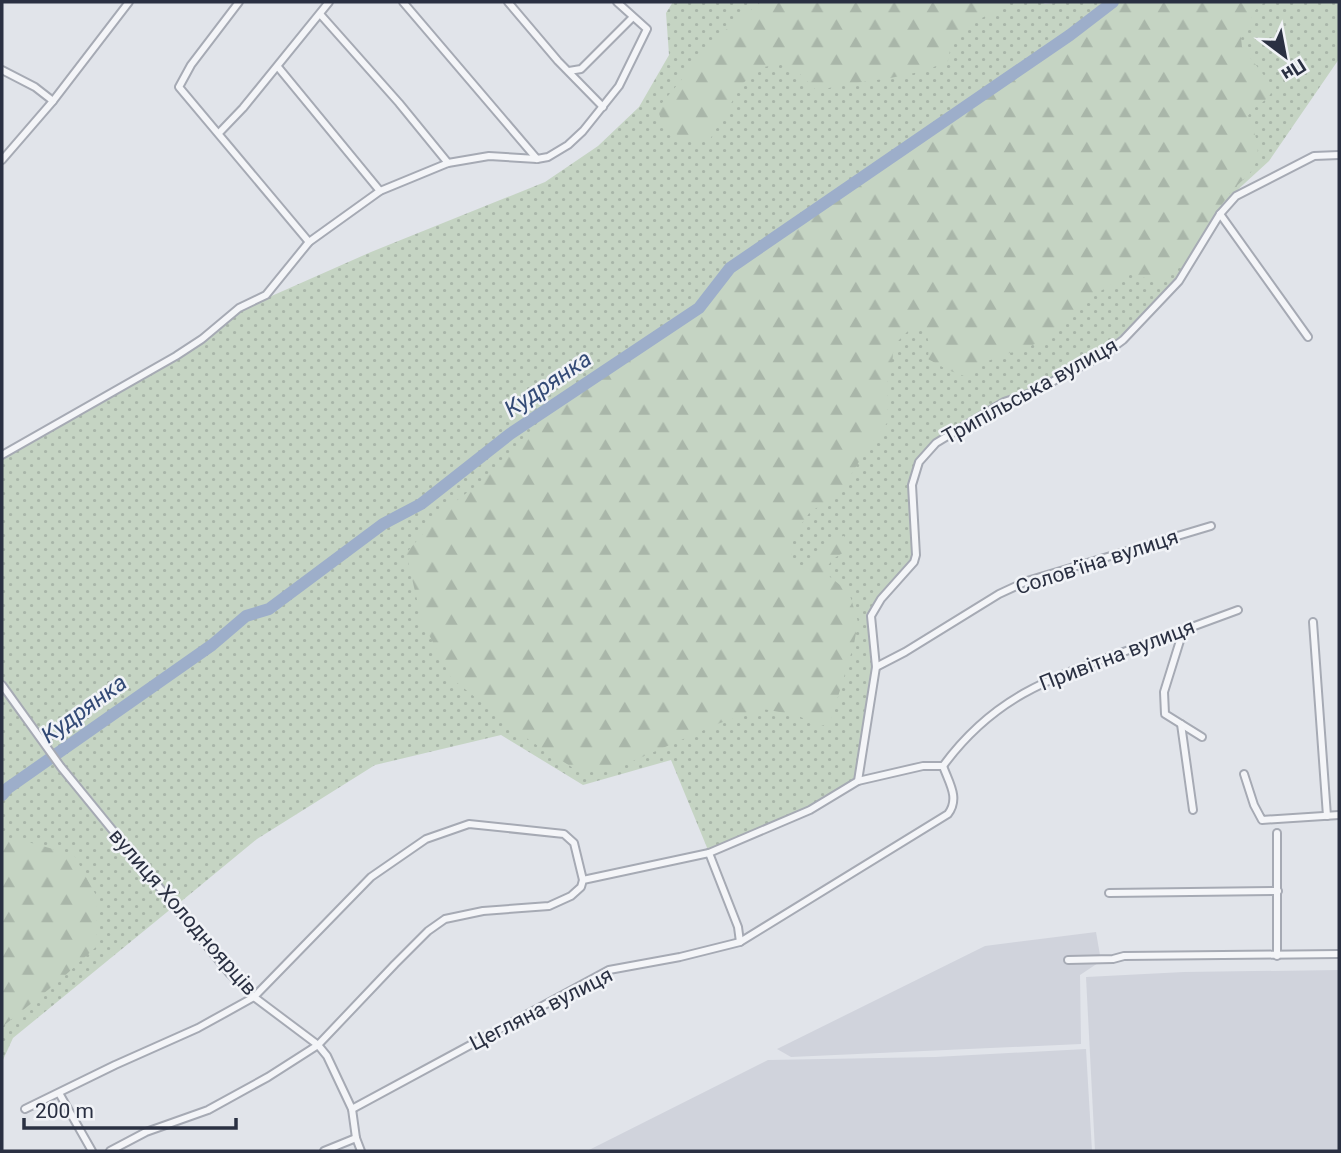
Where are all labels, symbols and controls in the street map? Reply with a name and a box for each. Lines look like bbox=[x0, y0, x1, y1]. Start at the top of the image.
north arrow bbox=[1250, 21, 1320, 91]
text: Пн bbox=[1277, 54, 1310, 86]
street label: Трипільська вулиця bbox=[938, 333, 1122, 449]
water label: Кудрянка bbox=[499, 345, 597, 423]
street label: Соловʼїна вулиця bbox=[1013, 524, 1181, 600]
street label: Привітна вулиця bbox=[1036, 614, 1198, 696]
water label: Кудрянка bbox=[36, 669, 132, 749]
street label: вулиця Холодноярців bbox=[104, 824, 262, 1000]
street label: Цегляна вулиця bbox=[466, 963, 616, 1055]
scale bar bbox=[24, 1086, 236, 1130]
text: 200 m bbox=[35, 1099, 94, 1123]

